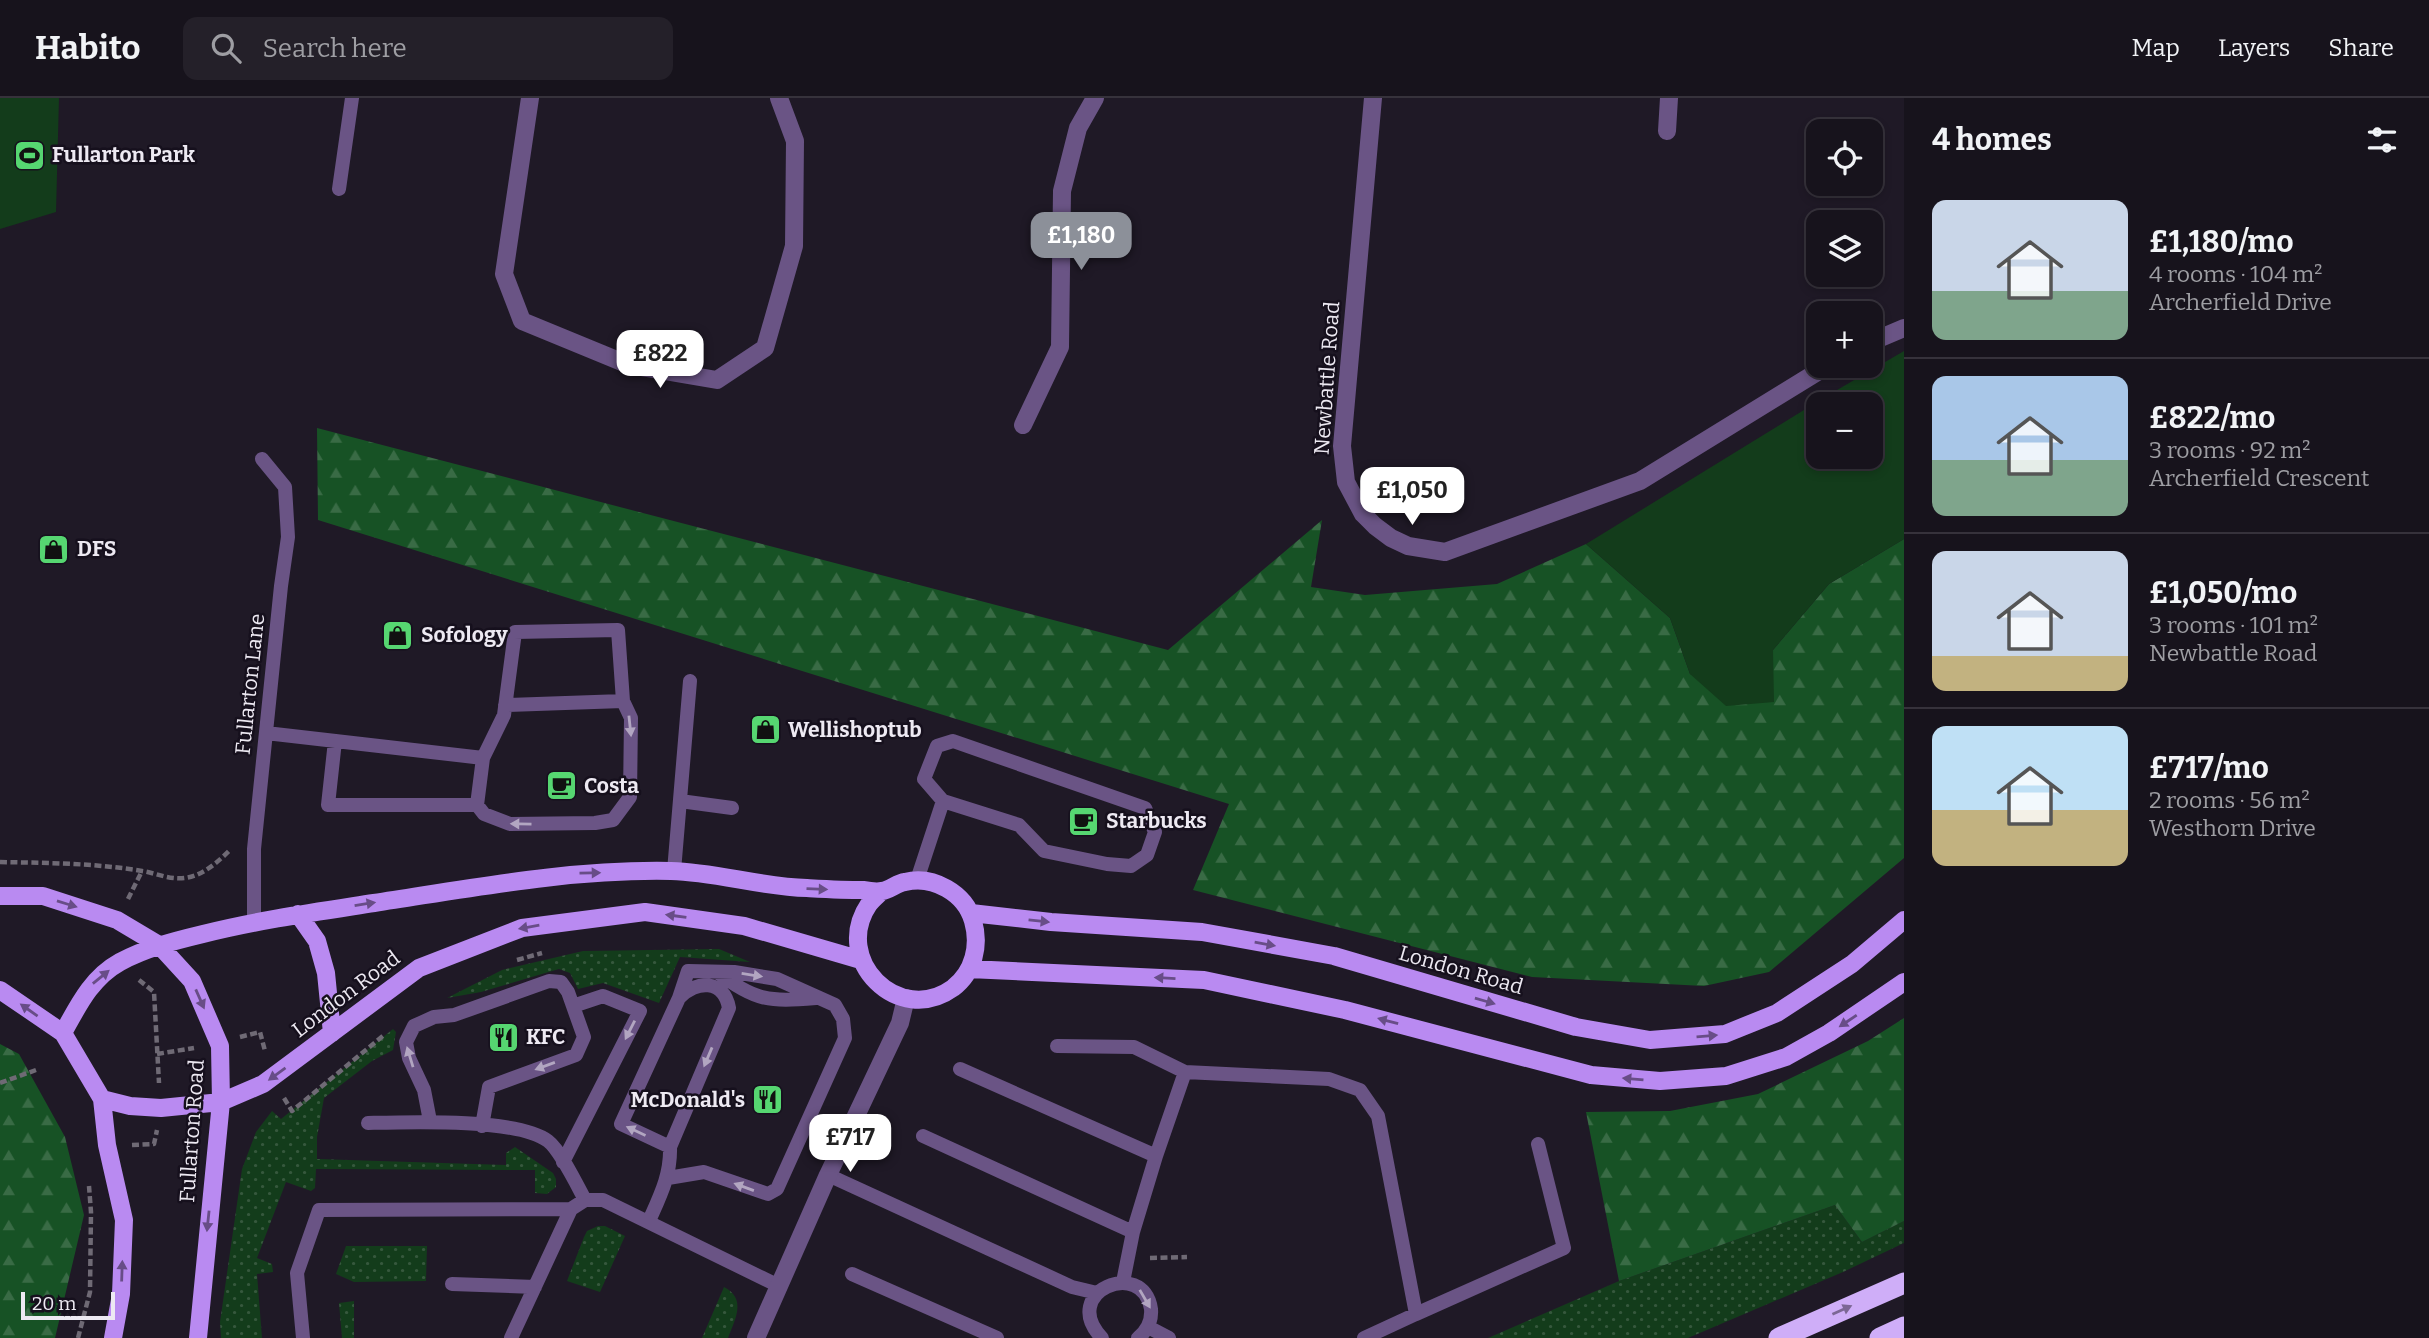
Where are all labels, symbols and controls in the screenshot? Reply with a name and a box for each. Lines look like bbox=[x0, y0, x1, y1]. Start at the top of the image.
search box bbox=[183, 17, 673, 80]
text: Habito bbox=[35, 28, 141, 68]
icon: search bbox=[207, 29, 245, 67]
text: Search here bbox=[263, 33, 407, 64]
text: Map bbox=[2132, 34, 2180, 62]
text: Layers bbox=[2218, 34, 2290, 62]
text: Share bbox=[2328, 34, 2394, 62]
map controls bbox=[1806, 119, 1883, 469]
button: locate bbox=[1806, 119, 1883, 196]
icon: filters bbox=[2363, 121, 2401, 159]
text: 4 homes bbox=[1932, 122, 2052, 158]
sports icon: Fullarton Park bbox=[12, 138, 46, 172]
place label: Fullarton Park bbox=[52, 142, 196, 168]
button: layers bbox=[1806, 210, 1883, 287]
pin: £1,180 bbox=[1024, 212, 1138, 272]
text: £1,180 bbox=[1047, 221, 1115, 249]
text: £1,180/mo bbox=[2149, 224, 2294, 260]
icon: home bbox=[1988, 228, 2072, 312]
text: 4 rooms · 104 m² bbox=[2149, 260, 2322, 288]
text: Archerfield Drive bbox=[2149, 288, 2332, 316]
street label: Newbattle Road bbox=[1309, 300, 1345, 456]
button: + bbox=[1806, 301, 1883, 378]
pin: £822 bbox=[619, 330, 701, 390]
text: £822 bbox=[633, 339, 687, 367]
button: − bbox=[1806, 392, 1883, 469]
text: £822/mo bbox=[2149, 400, 2275, 436]
icon: home bbox=[1988, 404, 2072, 488]
text: 3 rooms · 92 m² bbox=[2149, 436, 2310, 464]
text: Archerfield Crescent bbox=[2149, 464, 2369, 492]
pin: £1,050 bbox=[1355, 468, 1469, 527]
text: £1,050 bbox=[1376, 476, 1448, 504]
shop icon: DFS bbox=[37, 532, 71, 566]
place label: DFS bbox=[77, 536, 116, 562]
text: £1,050/mo bbox=[2149, 575, 2297, 611]
icon: home bbox=[1988, 579, 2072, 663]
text: 3 rooms · 101 m² bbox=[2149, 611, 2318, 639]
street label: Fullarton Lane bbox=[230, 612, 270, 756]
shop icon: Sofology bbox=[381, 618, 415, 652]
place label: Sofology bbox=[421, 622, 508, 648]
text: Newbattle Road bbox=[2149, 639, 2317, 667]
shop icon: Wellishoptub bbox=[748, 713, 782, 747]
one-way arrow bbox=[625, 715, 636, 737]
place label: Wellishoptub bbox=[788, 717, 922, 743]
text: £717/mo bbox=[2149, 750, 2269, 786]
icon: home bbox=[1988, 754, 2072, 838]
cafe icon: Costa bbox=[544, 769, 578, 803]
place label: Costa bbox=[584, 773, 639, 799]
text: 2 rooms · 56 m² bbox=[2149, 786, 2310, 814]
cafe icon: Starbucks bbox=[1066, 804, 1100, 838]
place label: Starbucks bbox=[1106, 808, 1207, 834]
text: Westhorn Drive bbox=[2149, 814, 2316, 842]
one-way arrow bbox=[509, 818, 531, 830]
one-way arrow bbox=[580, 867, 602, 878]
one-way arrow bbox=[806, 883, 828, 894]
one-way arrow bbox=[354, 898, 376, 909]
one-way arrow bbox=[57, 899, 78, 910]
one-way arrow bbox=[665, 910, 687, 921]
one-way arrow bbox=[1028, 916, 1050, 927]
one-way arrow bbox=[518, 922, 540, 933]
one-way arrow bbox=[1254, 939, 1276, 950]
street label: London Road bbox=[1396, 940, 1526, 1000]
street label: London Road bbox=[287, 945, 405, 1043]
one-way arrow bbox=[91, 970, 109, 985]
one-way arrow bbox=[741, 970, 763, 981]
one-way arrow bbox=[1154, 972, 1176, 983]
one-way arrow bbox=[195, 988, 206, 1009]
one-way arrow bbox=[1475, 996, 1496, 1006]
one-way arrow bbox=[20, 1003, 38, 1017]
one-way arrow bbox=[1839, 1014, 1857, 1028]
one-way arrow bbox=[1377, 1015, 1399, 1026]
restaurant icon: KFC bbox=[486, 1020, 520, 1054]
one-way arrow bbox=[625, 1020, 636, 1040]
place label: KFC bbox=[526, 1024, 565, 1050]
one-way arrow bbox=[1697, 1030, 1719, 1041]
one-way arrow bbox=[404, 1046, 415, 1067]
one-way arrow bbox=[702, 1047, 713, 1068]
street label: Fullarton Road bbox=[174, 1059, 210, 1203]
one-way arrow bbox=[534, 1061, 555, 1072]
one-way arrow bbox=[268, 1066, 286, 1081]
one-way arrow bbox=[1622, 1073, 1644, 1084]
restaurant icon: McDonald's bbox=[751, 1083, 785, 1117]
place label: McDonald's bbox=[630, 1087, 745, 1113]
pin: £717 bbox=[809, 1114, 891, 1174]
text: £717 bbox=[825, 1123, 875, 1151]
one-way arrow bbox=[626, 1126, 647, 1137]
one-way arrow bbox=[734, 1181, 755, 1192]
one-way arrow bbox=[202, 1210, 213, 1232]
one-way arrow bbox=[117, 1259, 128, 1281]
scale bar bbox=[21, 1289, 116, 1321]
one-way arrow bbox=[1139, 1290, 1151, 1309]
text: 20 m bbox=[32, 1292, 76, 1315]
one-way arrow bbox=[1832, 1304, 1852, 1316]

